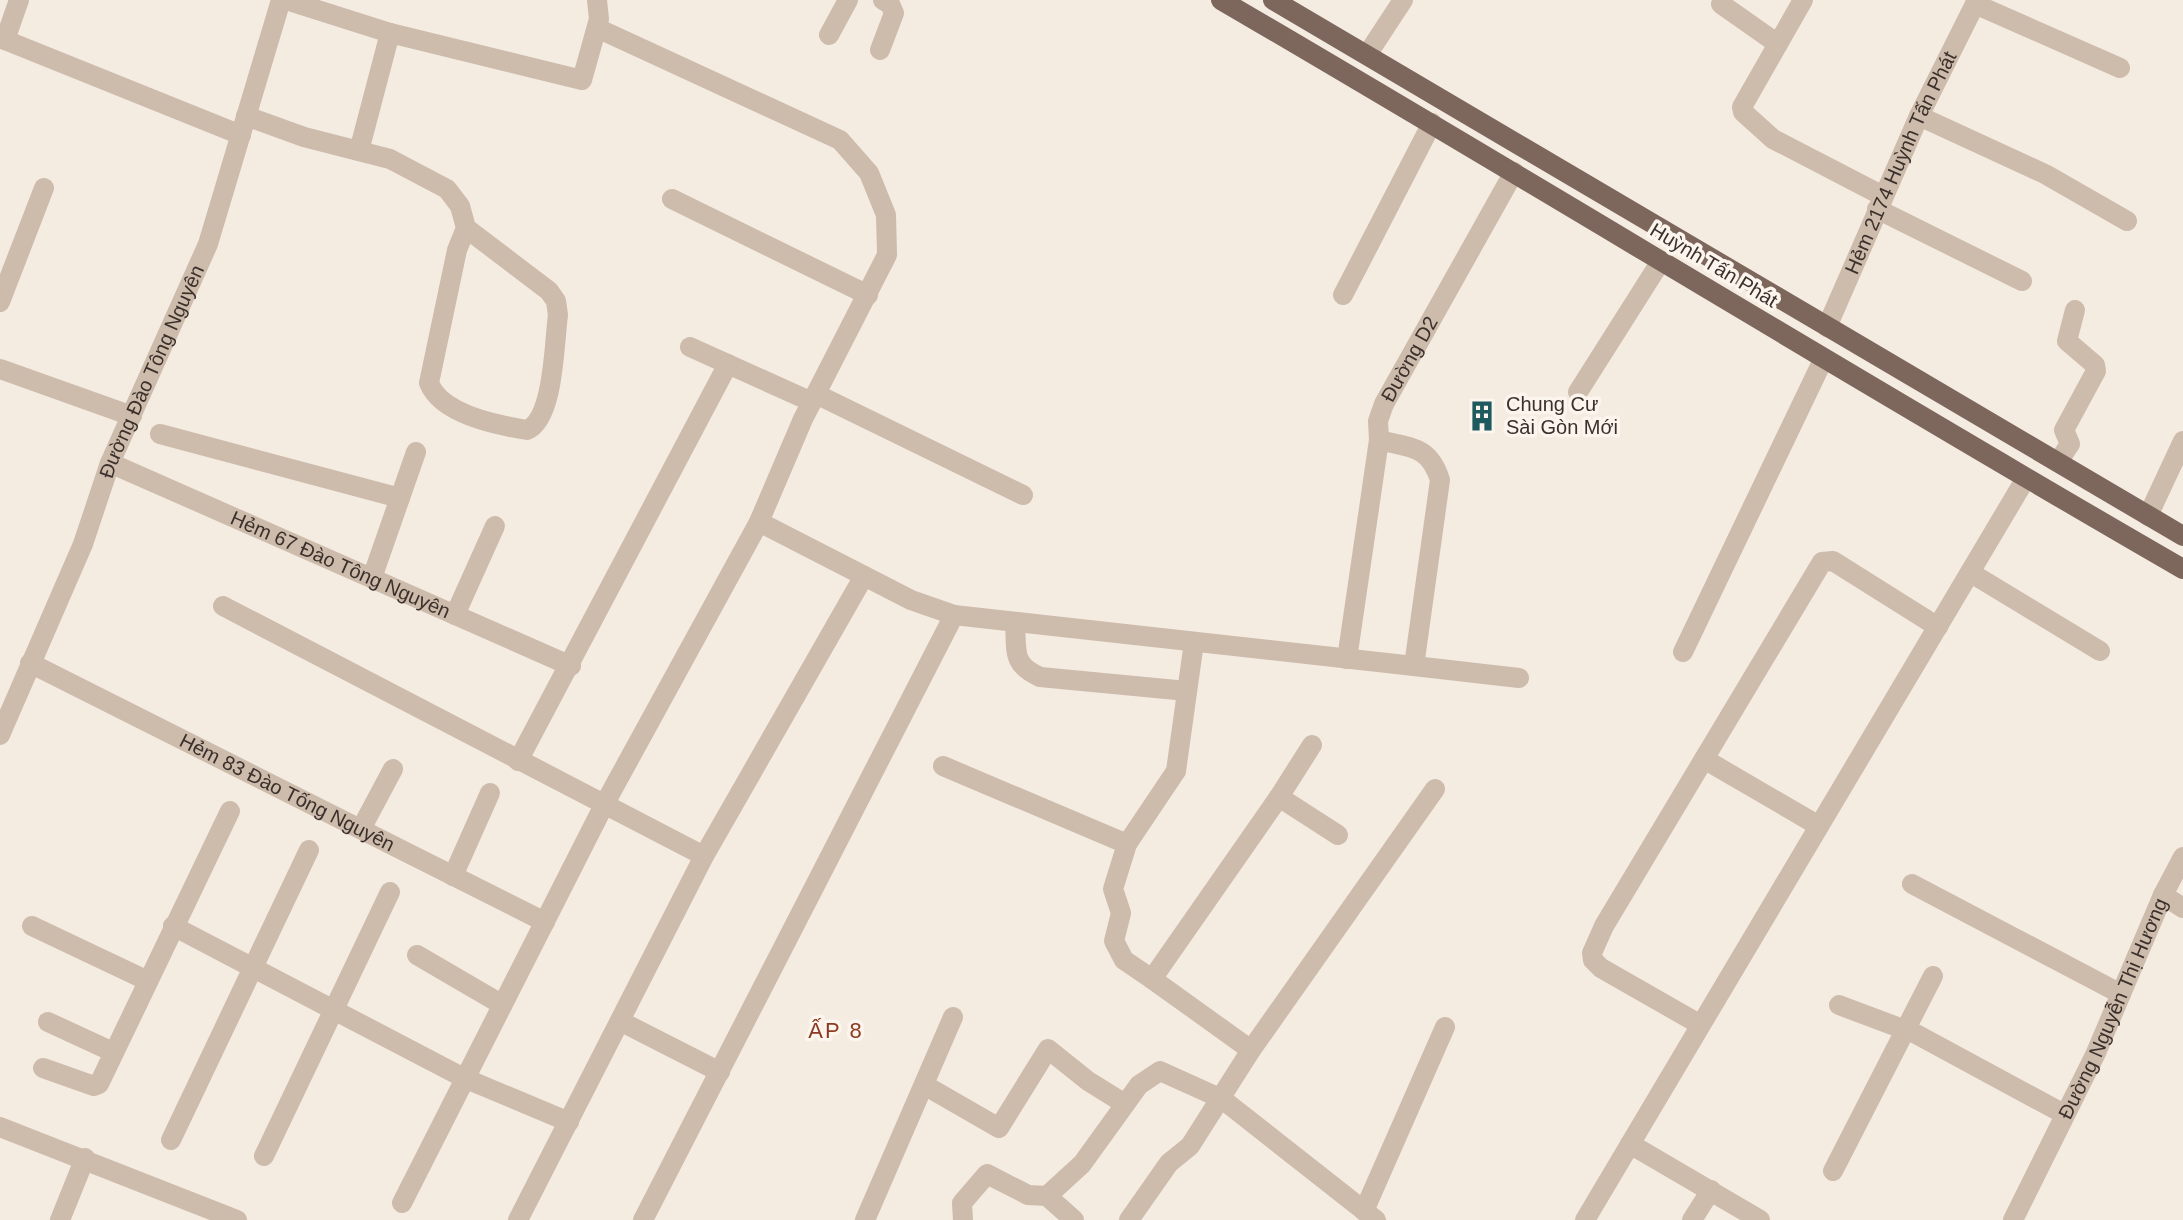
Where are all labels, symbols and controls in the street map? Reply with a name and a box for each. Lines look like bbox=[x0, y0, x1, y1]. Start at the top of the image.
street label: Hẻm 2174 Huỳnh Tấn Phát bbox=[1840, 47, 1961, 277]
street label: Huỳnh Tấn Phát bbox=[1647, 218, 1782, 312]
street label: Đường Đào Tông Nguyên bbox=[95, 262, 208, 481]
street label: Đường D2 bbox=[1377, 312, 1442, 406]
place label: Chung Cư Sài Gòn Mới bbox=[1506, 393, 1618, 438]
building icon: Chung Cư Sài Gòn Mới bbox=[1465, 399, 1499, 433]
street label: Hẻm 67 Đào Tông Nguyên bbox=[227, 507, 454, 623]
street label: Hẻm 83 Đào Tống Nguyên bbox=[176, 729, 398, 856]
street label: Đường Nguyễn Thị Hương bbox=[2054, 895, 2171, 1123]
district label: ẤP 8 bbox=[808, 1018, 864, 1043]

